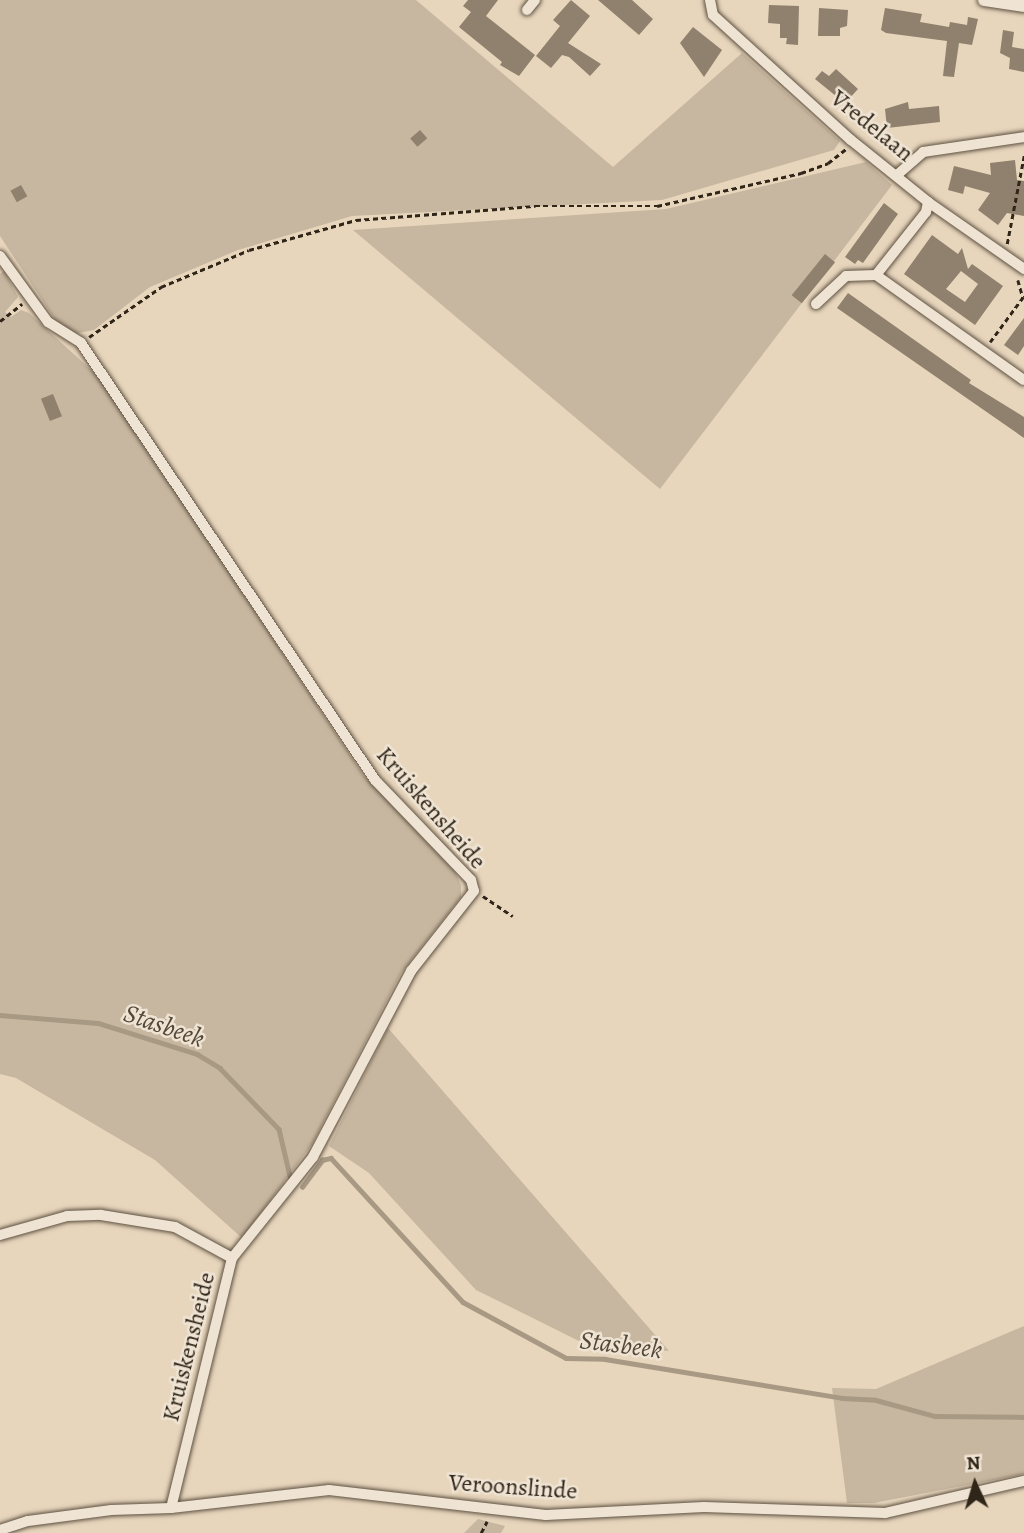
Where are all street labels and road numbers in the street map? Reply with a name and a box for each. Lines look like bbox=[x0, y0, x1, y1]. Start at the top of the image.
street label: Vredelaan bbox=[825, 84, 919, 168]
street label: Kruiskensheide bbox=[370, 741, 492, 875]
street label: Kruiskensheide bbox=[157, 1269, 221, 1425]
street label: Veroonslinde bbox=[448, 1468, 578, 1506]

